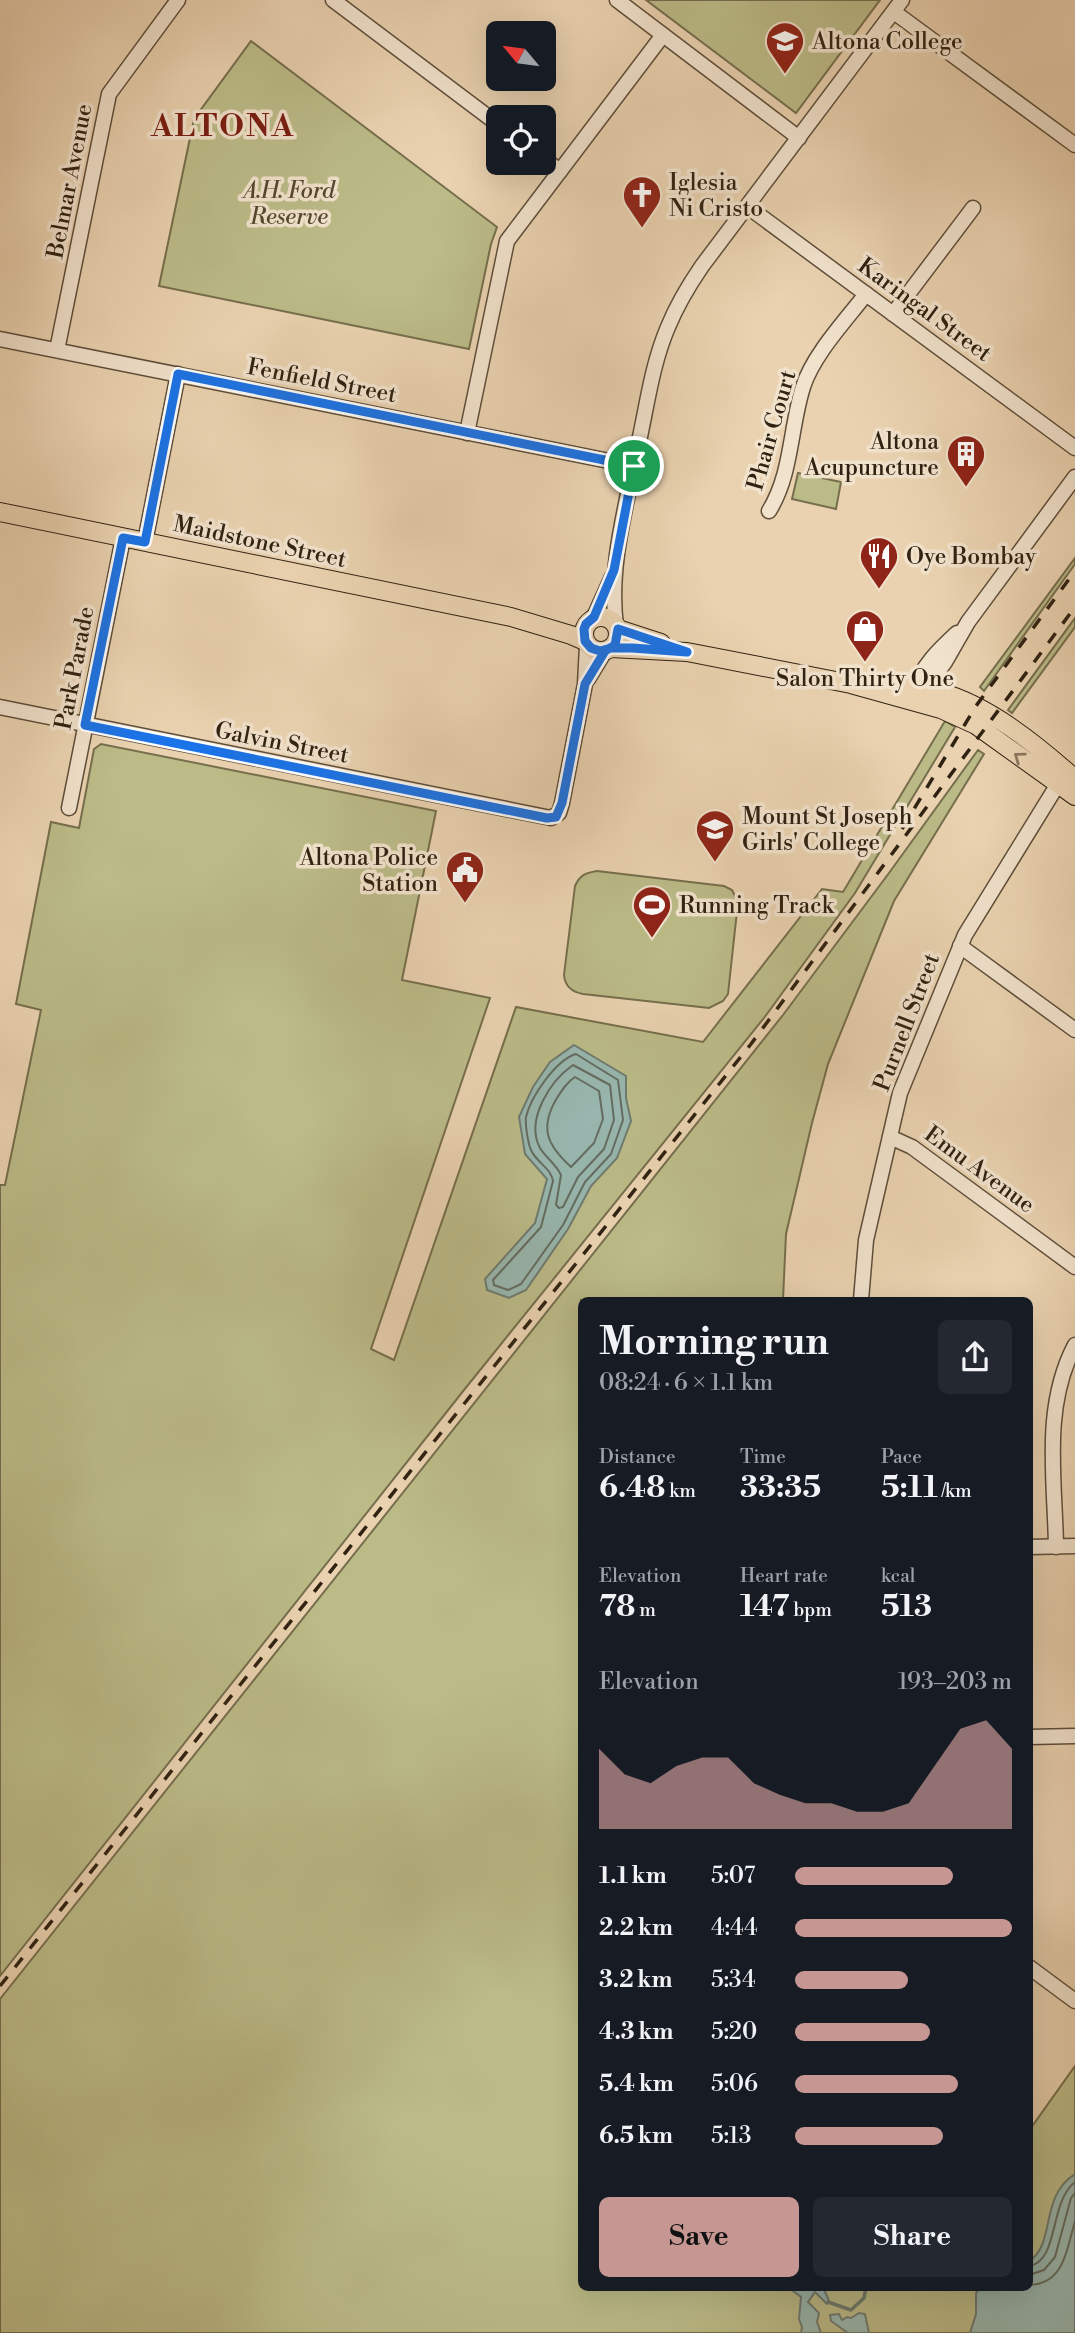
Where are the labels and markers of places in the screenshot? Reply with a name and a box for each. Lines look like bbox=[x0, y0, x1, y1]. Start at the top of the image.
school or university icon: Altona College bbox=[764, 20, 806, 75]
place label: Altona College bbox=[811, 28, 963, 56]
place label: Iglesia Ni Cristo bbox=[669, 169, 763, 223]
church icon: Iglesia Ni Cristo bbox=[621, 174, 663, 229]
place label: Altona Acupuncture bbox=[804, 428, 939, 482]
building icon: Altona Acupuncture bbox=[945, 433, 987, 488]
pin bbox=[604, 436, 664, 496]
restaurant icon: Oye Bombay bbox=[858, 535, 900, 590]
place label: Oye Bombay bbox=[906, 543, 1037, 571]
shop icon: Salon Thirty One bbox=[844, 608, 886, 663]
place label: Salon Thirty One bbox=[776, 665, 954, 693]
place label: Mount St Joseph Girls' College bbox=[742, 803, 913, 857]
school or university icon: Mount St Joseph Girls' College bbox=[694, 808, 736, 863]
place label: Altona Police Station bbox=[299, 844, 438, 898]
public building icon: Altona Police Station bbox=[444, 849, 486, 904]
sports icon: Running Track bbox=[631, 884, 673, 939]
place label: Running Track bbox=[679, 892, 835, 920]

